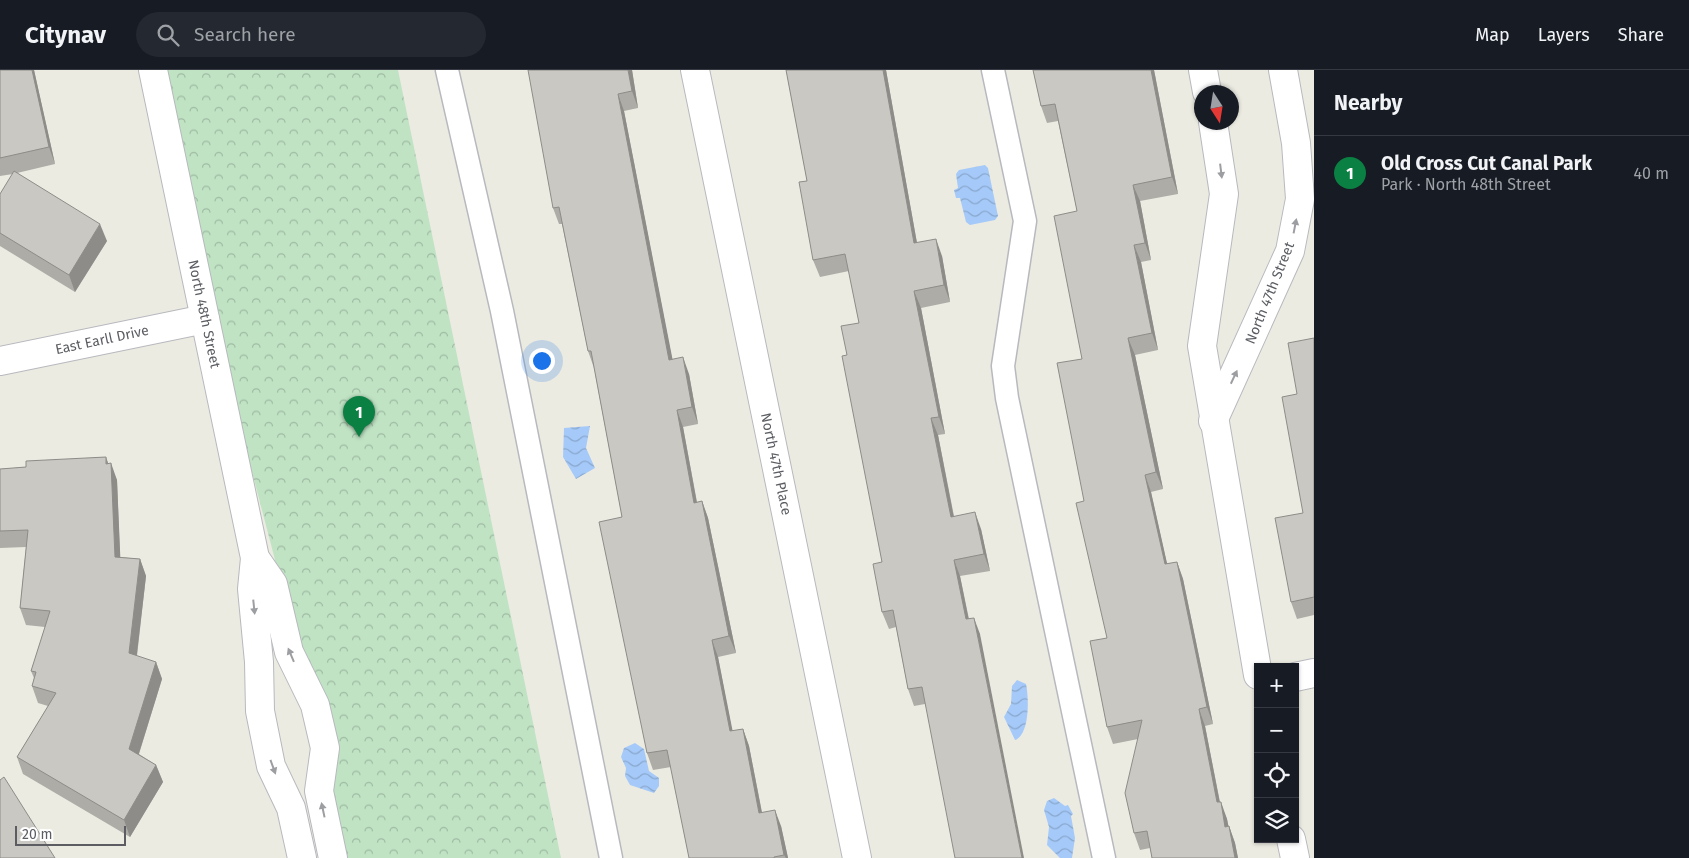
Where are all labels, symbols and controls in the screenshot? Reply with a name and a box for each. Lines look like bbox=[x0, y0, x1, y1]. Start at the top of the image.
search box bbox=[136, 12, 486, 57]
text: Citynav bbox=[25, 21, 106, 49]
icon: search bbox=[154, 21, 182, 49]
text: Search here bbox=[194, 23, 296, 46]
text: Map bbox=[1475, 24, 1510, 46]
text: Layers bbox=[1538, 24, 1590, 46]
text: Share bbox=[1618, 24, 1664, 46]
north arrow bbox=[1194, 85, 1239, 130]
text: Nearby bbox=[1334, 90, 1402, 116]
text: Old Cross Cut Canal Park bbox=[1381, 152, 1592, 175]
one-way arrow bbox=[1217, 163, 1225, 179]
text: 1 bbox=[1346, 164, 1354, 183]
text: 40 m bbox=[1634, 164, 1669, 183]
text: Park · North 48th Street bbox=[1381, 175, 1551, 194]
one-way arrow bbox=[1291, 219, 1299, 234]
street label: North 47th Street bbox=[1242, 239, 1299, 346]
street label: North 48th Street bbox=[184, 258, 224, 371]
street label: East Earll Drive bbox=[54, 322, 150, 358]
your location bbox=[529, 348, 555, 374]
one-way arrow bbox=[1230, 369, 1238, 384]
pin: 1 bbox=[343, 396, 375, 437]
street label: North 47th Place bbox=[757, 411, 795, 517]
one-way arrow bbox=[250, 599, 258, 615]
one-way arrow bbox=[287, 647, 295, 662]
map controls bbox=[1254, 663, 1299, 843]
button: + bbox=[1254, 663, 1299, 708]
button: − bbox=[1254, 708, 1299, 753]
button: locate bbox=[1254, 753, 1299, 798]
one-way arrow bbox=[270, 760, 277, 775]
button: layers bbox=[1254, 798, 1299, 843]
one-way arrow bbox=[319, 802, 327, 818]
scale bar bbox=[15, 823, 126, 846]
text: 20 m bbox=[22, 826, 52, 843]

